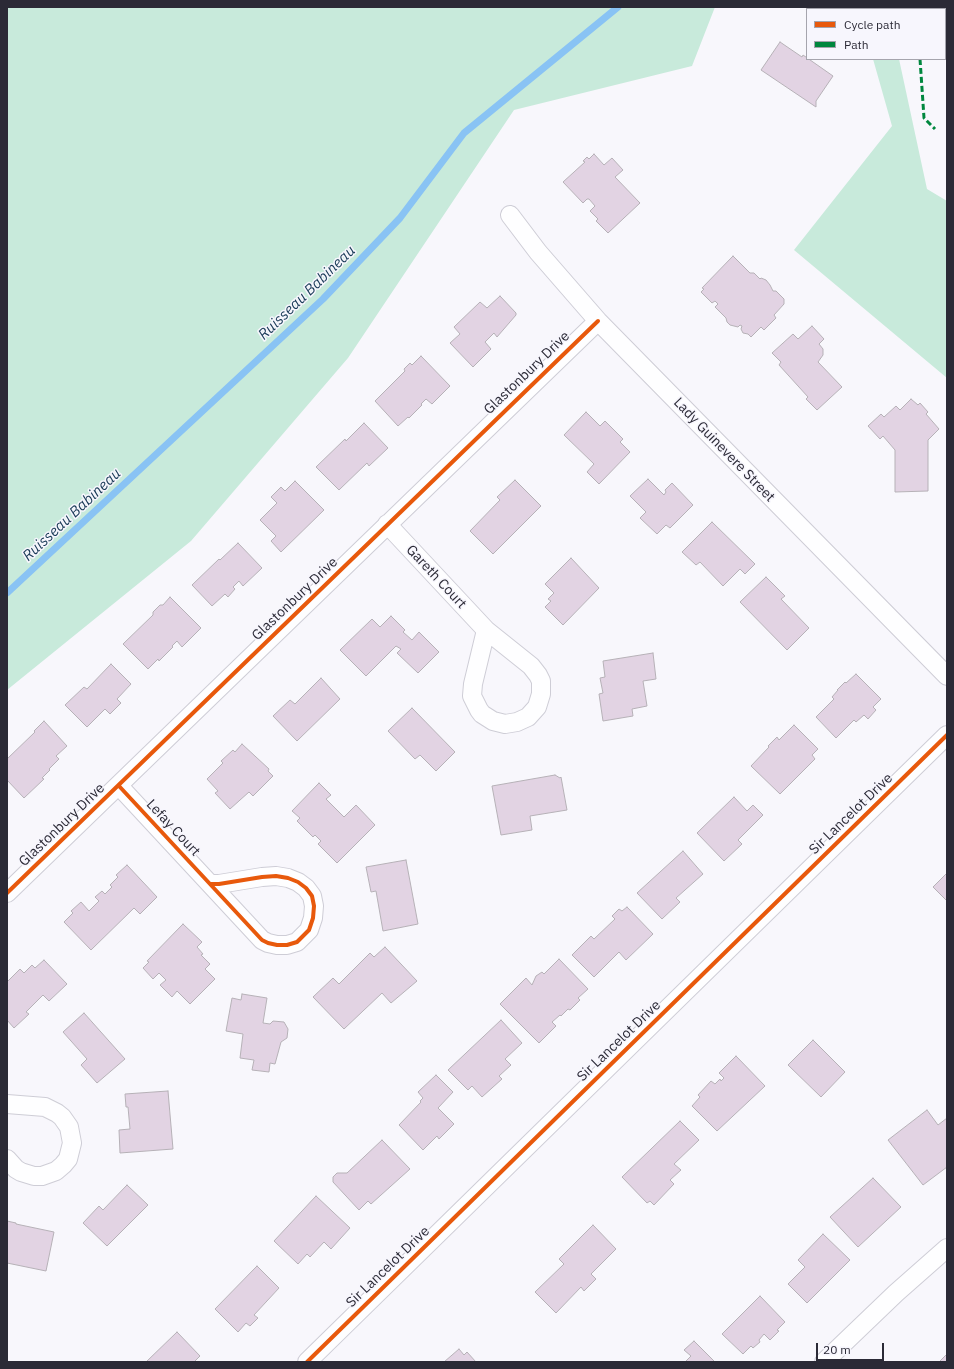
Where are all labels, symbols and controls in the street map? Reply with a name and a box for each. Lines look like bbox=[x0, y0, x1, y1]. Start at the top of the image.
legend bbox=[806, 8, 946, 60]
text: Cycle path bbox=[844, 17, 901, 32]
text: Path bbox=[844, 37, 869, 52]
water label: Ruisseau Babineau bbox=[255, 242, 359, 344]
street label: Glastonbury Drive bbox=[481, 328, 573, 418]
street label: Lady Guinevere Street bbox=[670, 394, 778, 506]
water label: Ruisseau Babineau bbox=[19, 465, 125, 565]
street label: Gareth Court bbox=[402, 542, 470, 612]
street label: Glastonbury Drive bbox=[249, 554, 341, 644]
street label: Sir Lancelot Drive bbox=[806, 770, 896, 858]
street label: Glastonbury Drive bbox=[16, 780, 108, 870]
street label: Lefay Court bbox=[143, 796, 203, 860]
street label: Sir Lancelot Drive bbox=[574, 997, 664, 1085]
street label: Sir Lancelot Drive bbox=[343, 1223, 433, 1311]
scale bar bbox=[818, 1335, 886, 1361]
text: 20 m bbox=[823, 1342, 851, 1357]

